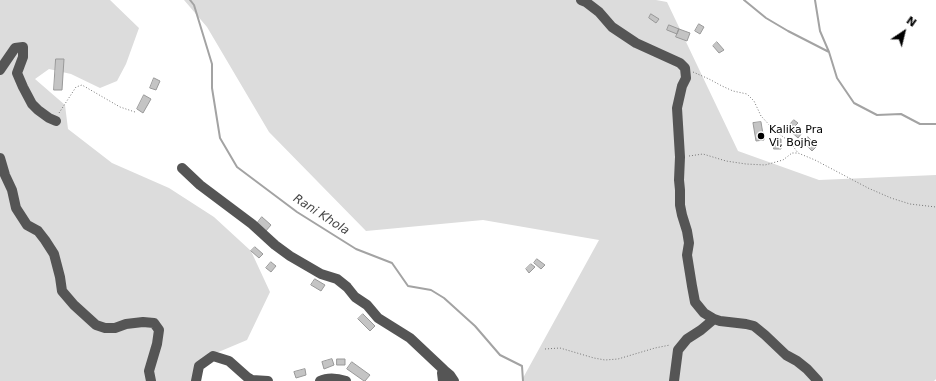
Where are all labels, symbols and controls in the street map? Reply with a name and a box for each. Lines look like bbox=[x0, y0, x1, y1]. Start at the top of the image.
north arrow bbox=[884, 12, 924, 52]
text: N bbox=[904, 14, 919, 30]
place label: Kalika Pra Vi, Bojhe bbox=[769, 123, 823, 149]
marker: Kalika Pra Vi, Bojhe bbox=[756, 131, 766, 141]
water label: Rani Khola bbox=[290, 192, 352, 238]

